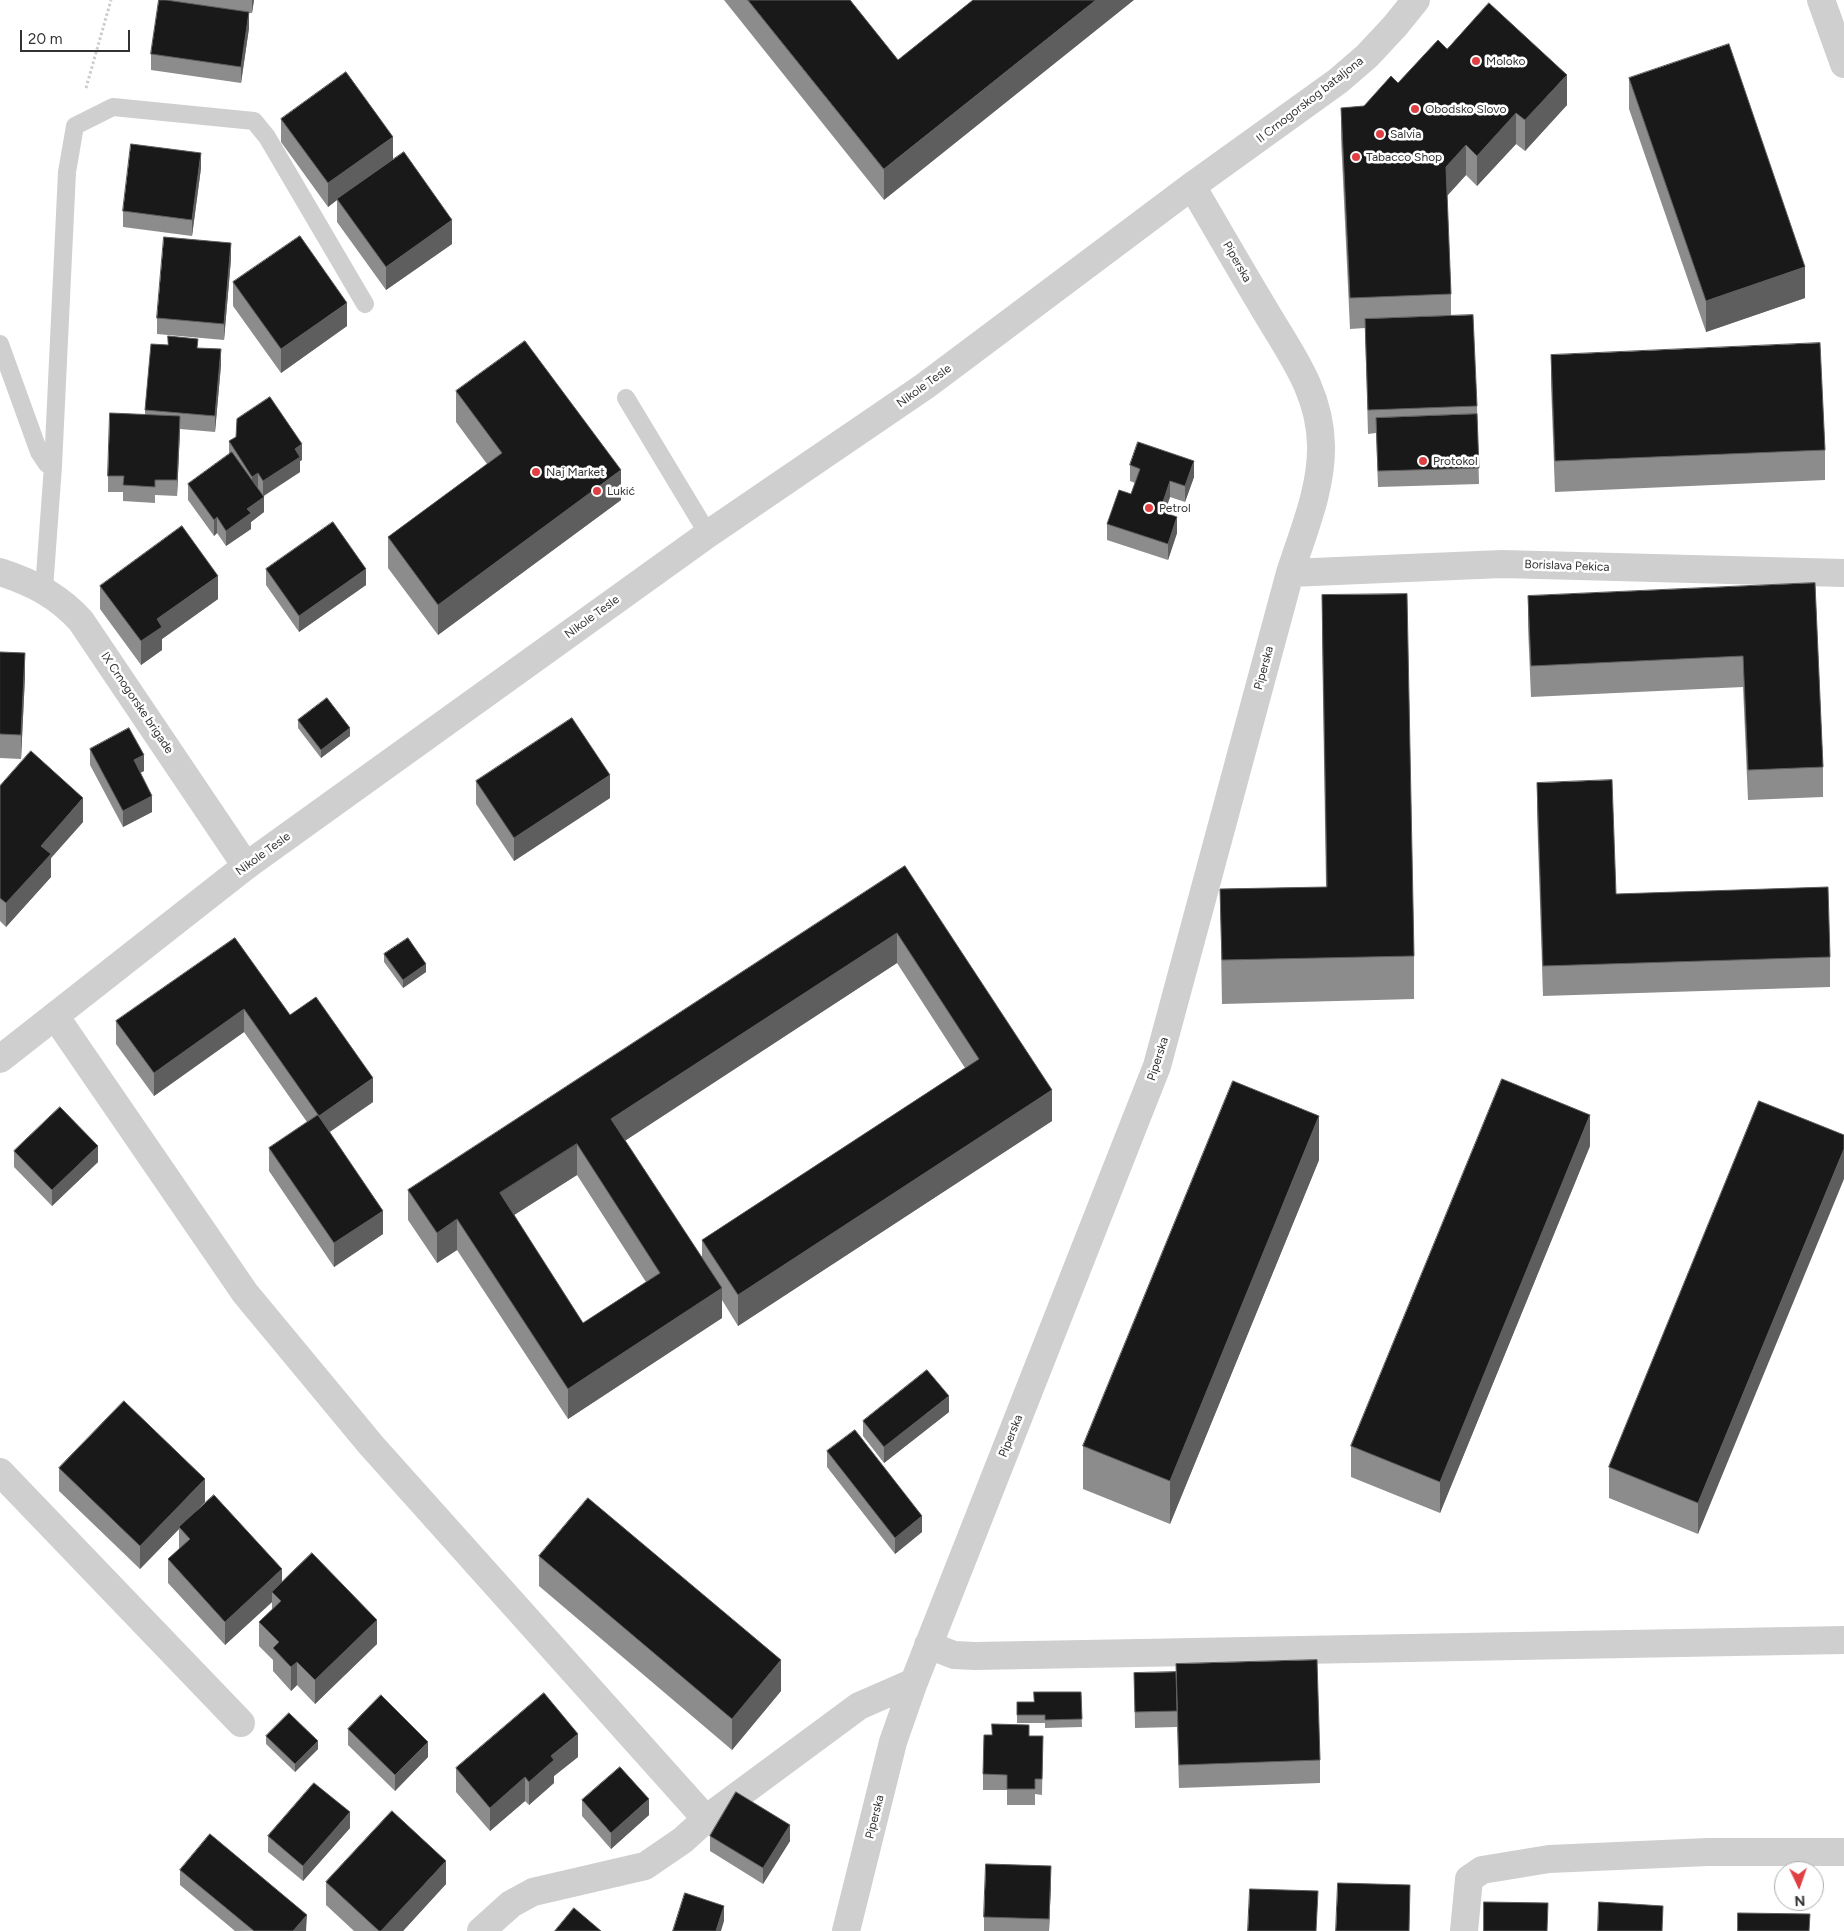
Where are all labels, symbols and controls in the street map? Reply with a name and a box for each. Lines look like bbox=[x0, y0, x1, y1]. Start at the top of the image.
scale bar bbox=[22, 20, 132, 52]
text: 20 m bbox=[28, 30, 62, 48]
street label: II Crnogorskog bataljona bbox=[1254, 54, 1366, 146]
place label: Moloko bbox=[1486, 54, 1525, 68]
marker: Moloko bbox=[1470, 55, 1482, 67]
place label: Obodsko Slovo bbox=[1425, 102, 1506, 116]
marker: Obodsko Slovo bbox=[1409, 103, 1421, 115]
place label: Salvia bbox=[1390, 127, 1421, 141]
marker: Salvia bbox=[1374, 128, 1386, 140]
place label: Tabacco Shop bbox=[1366, 150, 1442, 164]
marker: Tabacco Shop bbox=[1350, 151, 1362, 163]
street label: Piperska bbox=[1220, 239, 1254, 285]
street label: Nikole Tesle bbox=[894, 361, 954, 411]
place label: Protokol bbox=[1433, 454, 1478, 468]
marker: Protokol bbox=[1417, 455, 1429, 467]
place label: Naj Market bbox=[546, 465, 605, 479]
marker: Naj Market bbox=[530, 466, 542, 478]
place label: Lukić bbox=[607, 484, 635, 498]
marker: Lukić bbox=[591, 485, 603, 497]
place label: Petrol bbox=[1159, 501, 1191, 515]
marker: Petrol bbox=[1143, 502, 1155, 514]
street label: Borislava Pekica bbox=[1524, 557, 1610, 575]
street label: Nikole Tesle bbox=[562, 592, 622, 642]
street label: Piperska bbox=[1251, 644, 1277, 692]
street label: IX Crnogorske brigade bbox=[98, 649, 176, 757]
street label: Nikole Tesle bbox=[233, 829, 293, 879]
street label: Piperska bbox=[1144, 1035, 1172, 1083]
street label: Piperska bbox=[996, 1413, 1026, 1459]
street label: Piperska bbox=[863, 1794, 887, 1840]
north arrow bbox=[1774, 1861, 1824, 1911]
text: N bbox=[1794, 1892, 1806, 1909]

